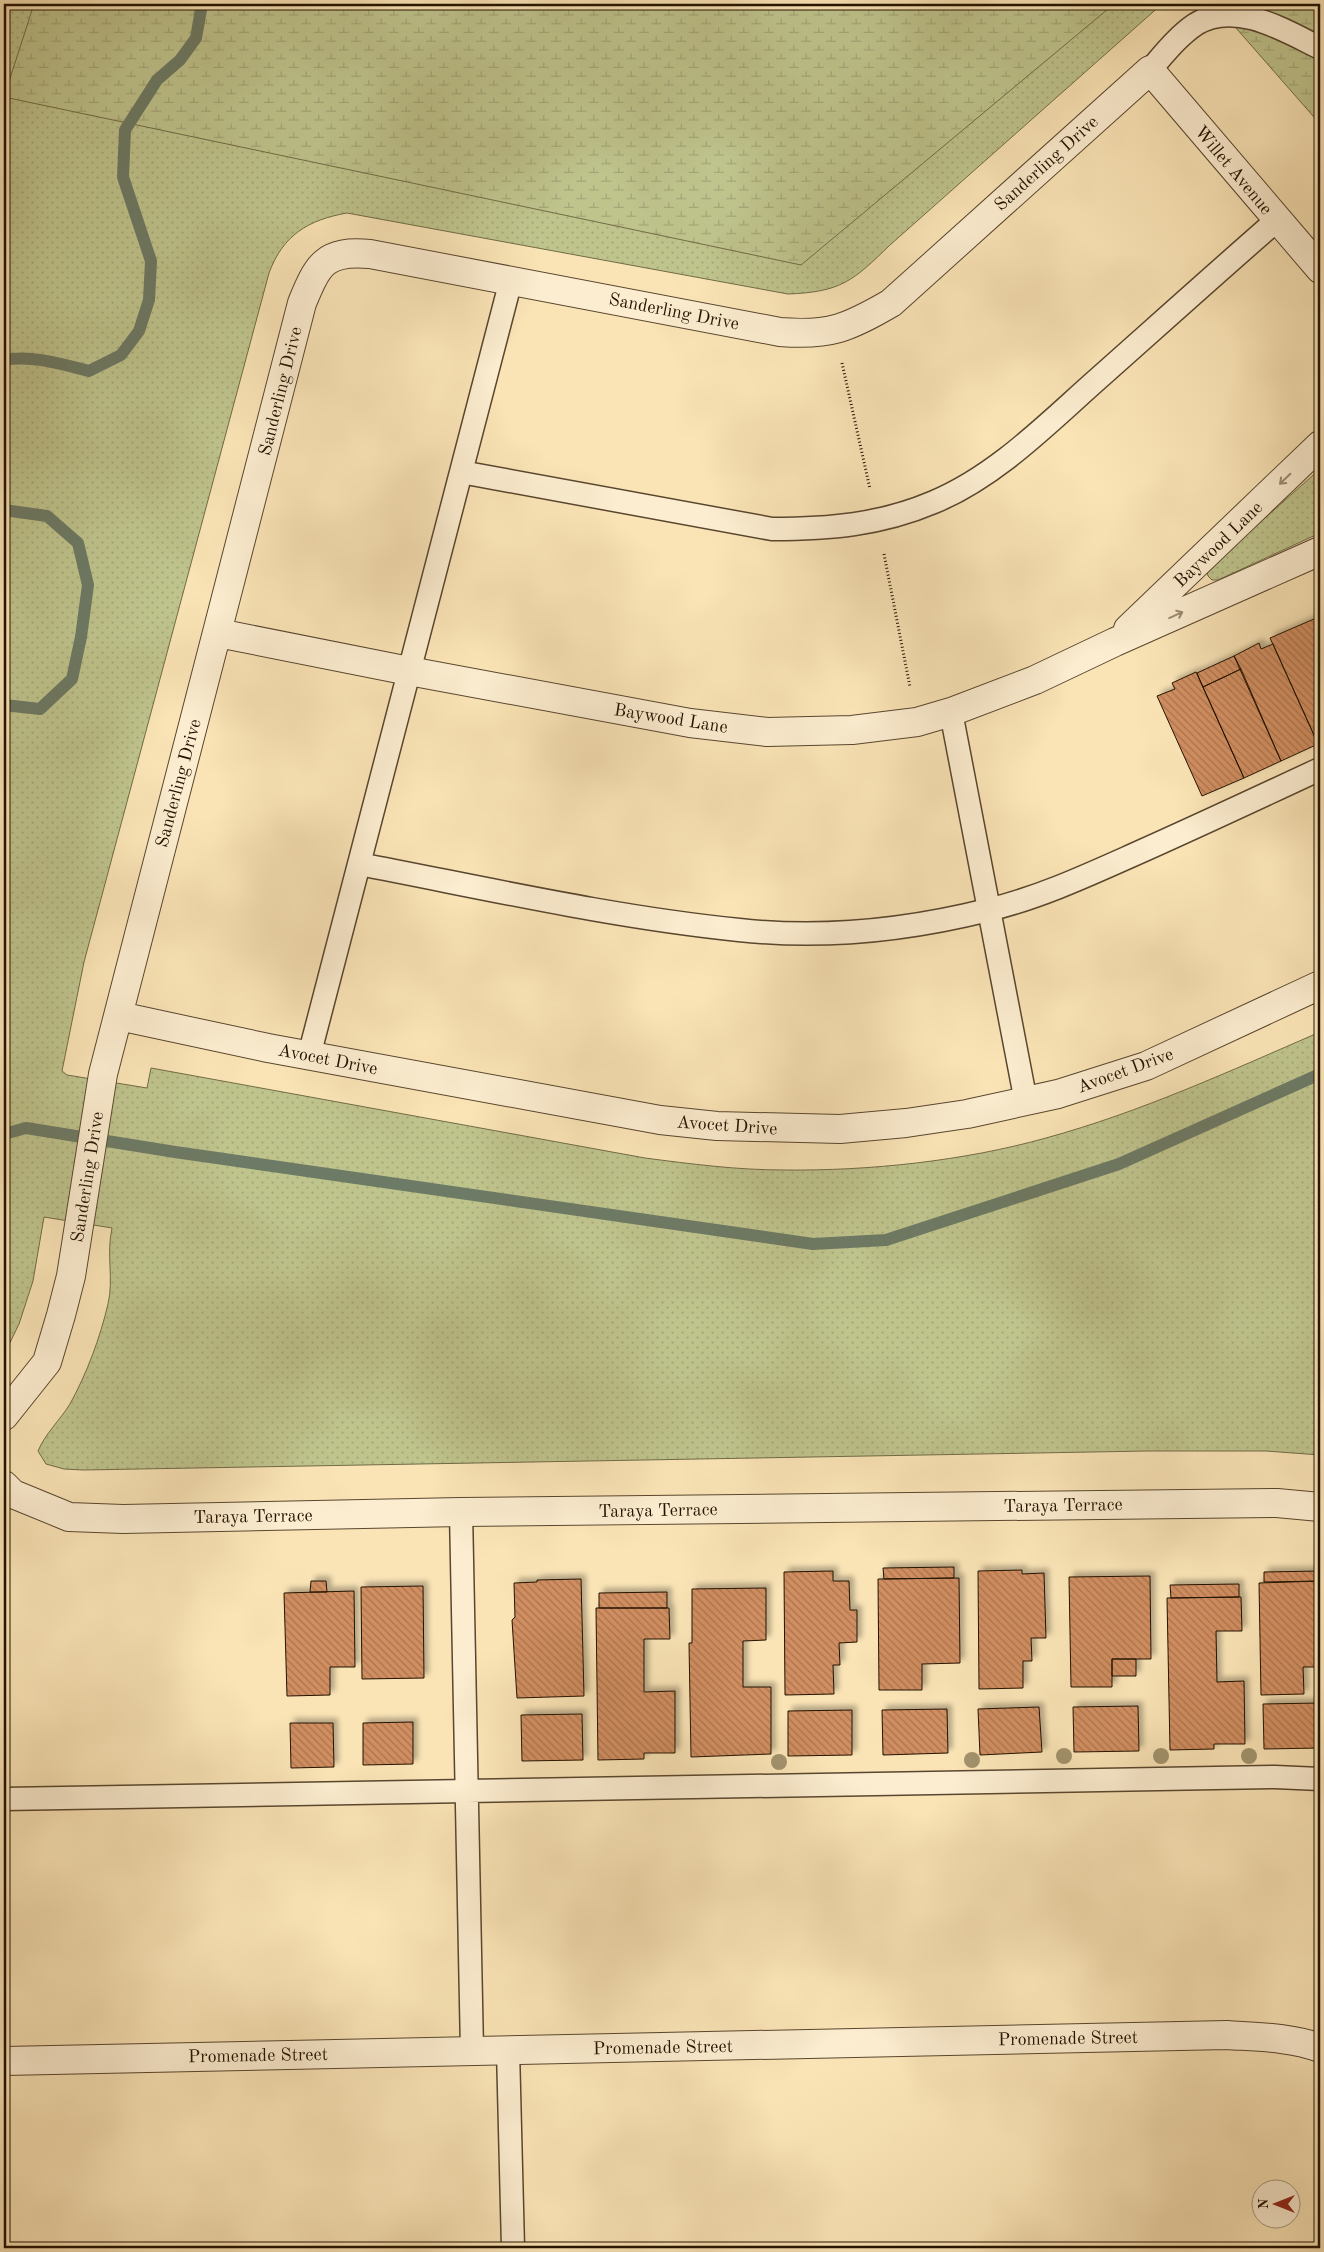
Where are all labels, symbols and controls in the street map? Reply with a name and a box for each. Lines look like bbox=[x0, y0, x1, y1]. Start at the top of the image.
street label: Sanderling Drive bbox=[992, 113, 1102, 215]
street label: Willet Avenue bbox=[1191, 123, 1275, 218]
street label: Sanderling Drive bbox=[607, 291, 740, 333]
street label: Sanderling Drive bbox=[256, 325, 306, 458]
one-way arrow bbox=[1279, 473, 1291, 485]
street label: Baywood Lane bbox=[1171, 498, 1266, 591]
one-way arrow bbox=[1168, 610, 1183, 620]
street label: Baywood Lane bbox=[613, 701, 729, 737]
street label: Sanderling Drive bbox=[153, 717, 205, 849]
street label: Avocet Drive bbox=[277, 1042, 379, 1078]
street label: Avocet Drive bbox=[1075, 1045, 1176, 1097]
street label: Sanderling Drive bbox=[69, 1110, 107, 1244]
street label: Avocet Drive bbox=[676, 1113, 778, 1138]
street label: Taraya Terrace bbox=[1003, 1496, 1123, 1516]
street label: Taraya Terrace bbox=[598, 1501, 718, 1521]
street label: Taraya Terrace bbox=[193, 1507, 313, 1527]
street label: Promenade Street bbox=[998, 2029, 1138, 2049]
street label: Promenade Street bbox=[593, 2038, 733, 2058]
street label: Promenade Street bbox=[188, 2046, 328, 2066]
north arrow bbox=[1252, 2180, 1302, 2230]
text: N bbox=[1257, 2198, 1271, 2209]

